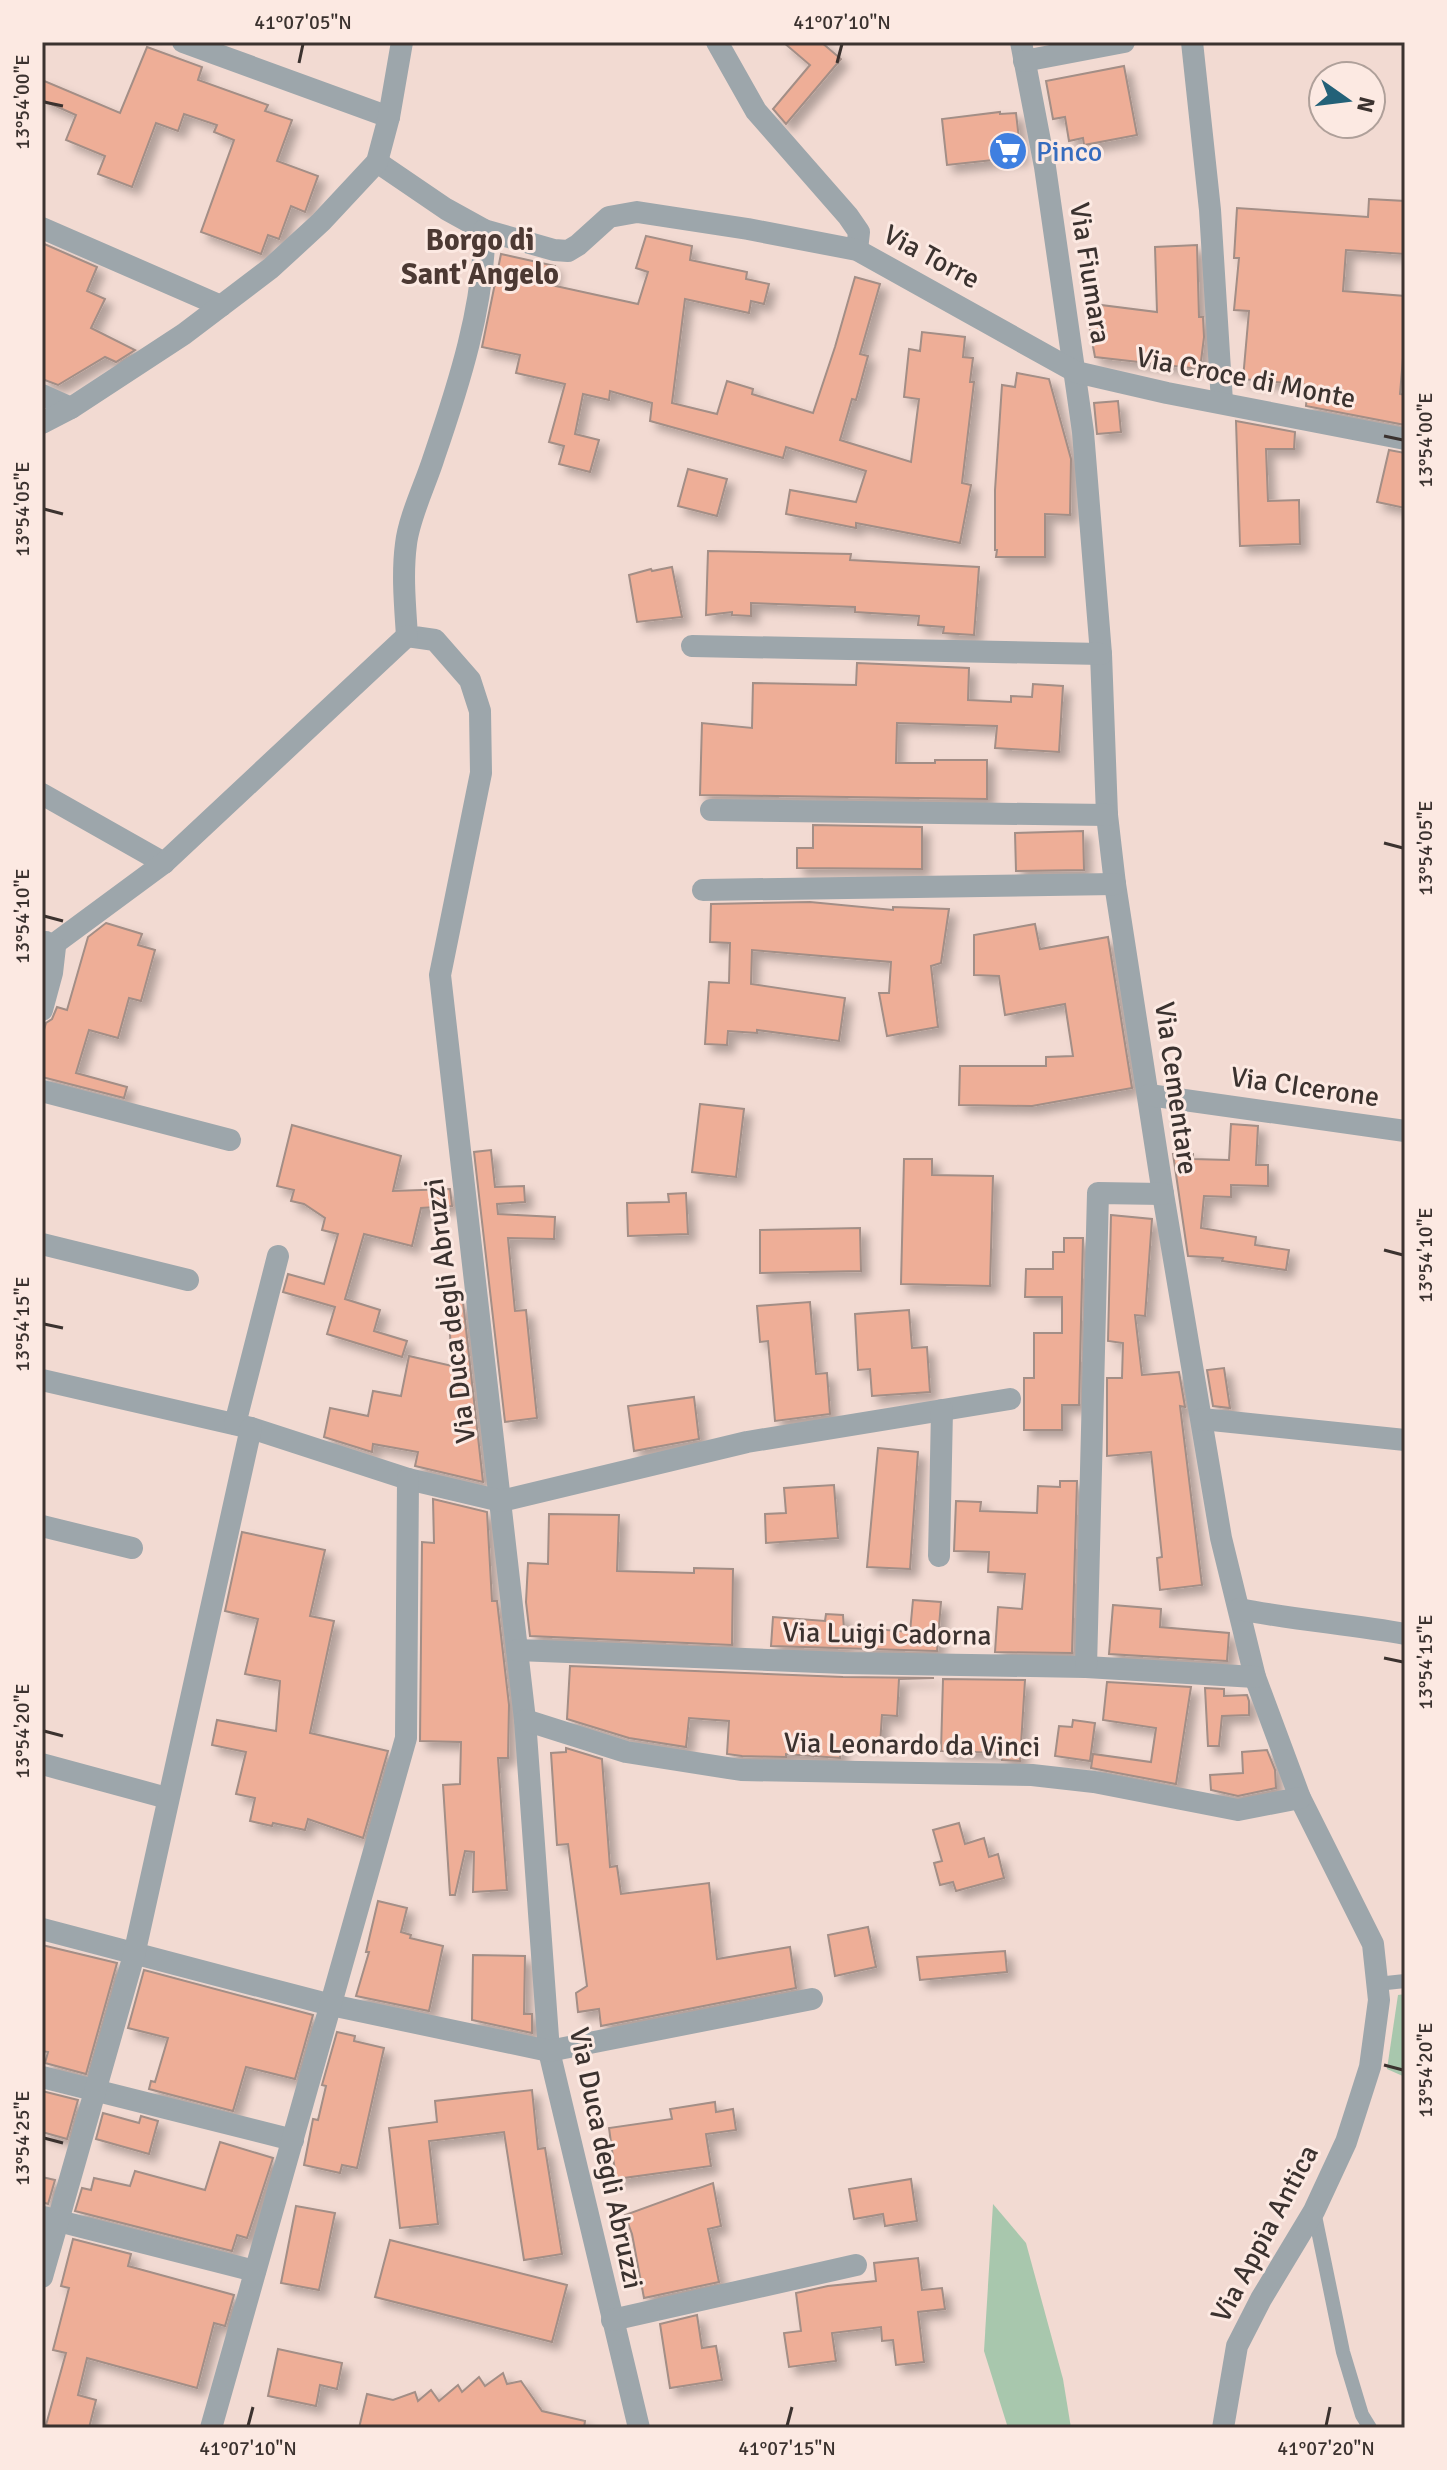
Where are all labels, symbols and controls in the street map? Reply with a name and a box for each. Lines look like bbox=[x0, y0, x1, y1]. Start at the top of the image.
text: 41°07'05"N bbox=[254, 10, 352, 35]
text: 41°07'10"N bbox=[793, 10, 891, 35]
text: 13°54'00"E bbox=[10, 54, 35, 150]
north arrow bbox=[1307, 60, 1387, 140]
text: N bbox=[1351, 94, 1381, 115]
supermarket icon: Pinco bbox=[987, 130, 1029, 172]
place label: Pinco bbox=[1036, 135, 1102, 169]
street label: Via Fiumara bbox=[1062, 200, 1118, 346]
street label: Via Torre bbox=[878, 217, 985, 296]
district label: Borgo di Sant'Angelo bbox=[401, 222, 559, 293]
street label: Via Croce di Monte bbox=[1133, 340, 1359, 416]
text: 13°54'00"E bbox=[1413, 392, 1438, 488]
text: 13°54'05"E bbox=[10, 461, 35, 557]
text: 13°54'05"E bbox=[1413, 800, 1438, 896]
text: 13°54'10"E bbox=[10, 868, 35, 964]
street label: Via Cementare bbox=[1147, 1000, 1205, 1177]
street label: Via CIcerone bbox=[1228, 1060, 1381, 1114]
street label: Via Duca degli Abruzzi bbox=[417, 1177, 483, 1445]
text: 13°54'10"E bbox=[1413, 1207, 1438, 1303]
text: 13°54'15"E bbox=[10, 1276, 35, 1372]
text: 13°54'15"E bbox=[1413, 1614, 1438, 1710]
street label: Via Luigi Cadorna bbox=[782, 1615, 992, 1653]
text: 13°54'20"E bbox=[10, 1683, 35, 1779]
street label: Via Leonardo da Vinci bbox=[783, 1726, 1041, 1764]
text: 13°54'20"E bbox=[1413, 2022, 1438, 2118]
street label: Via Duca degli Abruzzi bbox=[562, 2024, 650, 2292]
text: 13°54'25"E bbox=[10, 2090, 35, 2186]
street label: Via Appia Antica bbox=[1204, 2139, 1326, 2328]
text: 41°07'10"N bbox=[199, 2436, 297, 2461]
text: 41°07'15"N bbox=[738, 2436, 836, 2461]
text: 41°07'20"N bbox=[1277, 2436, 1375, 2461]

